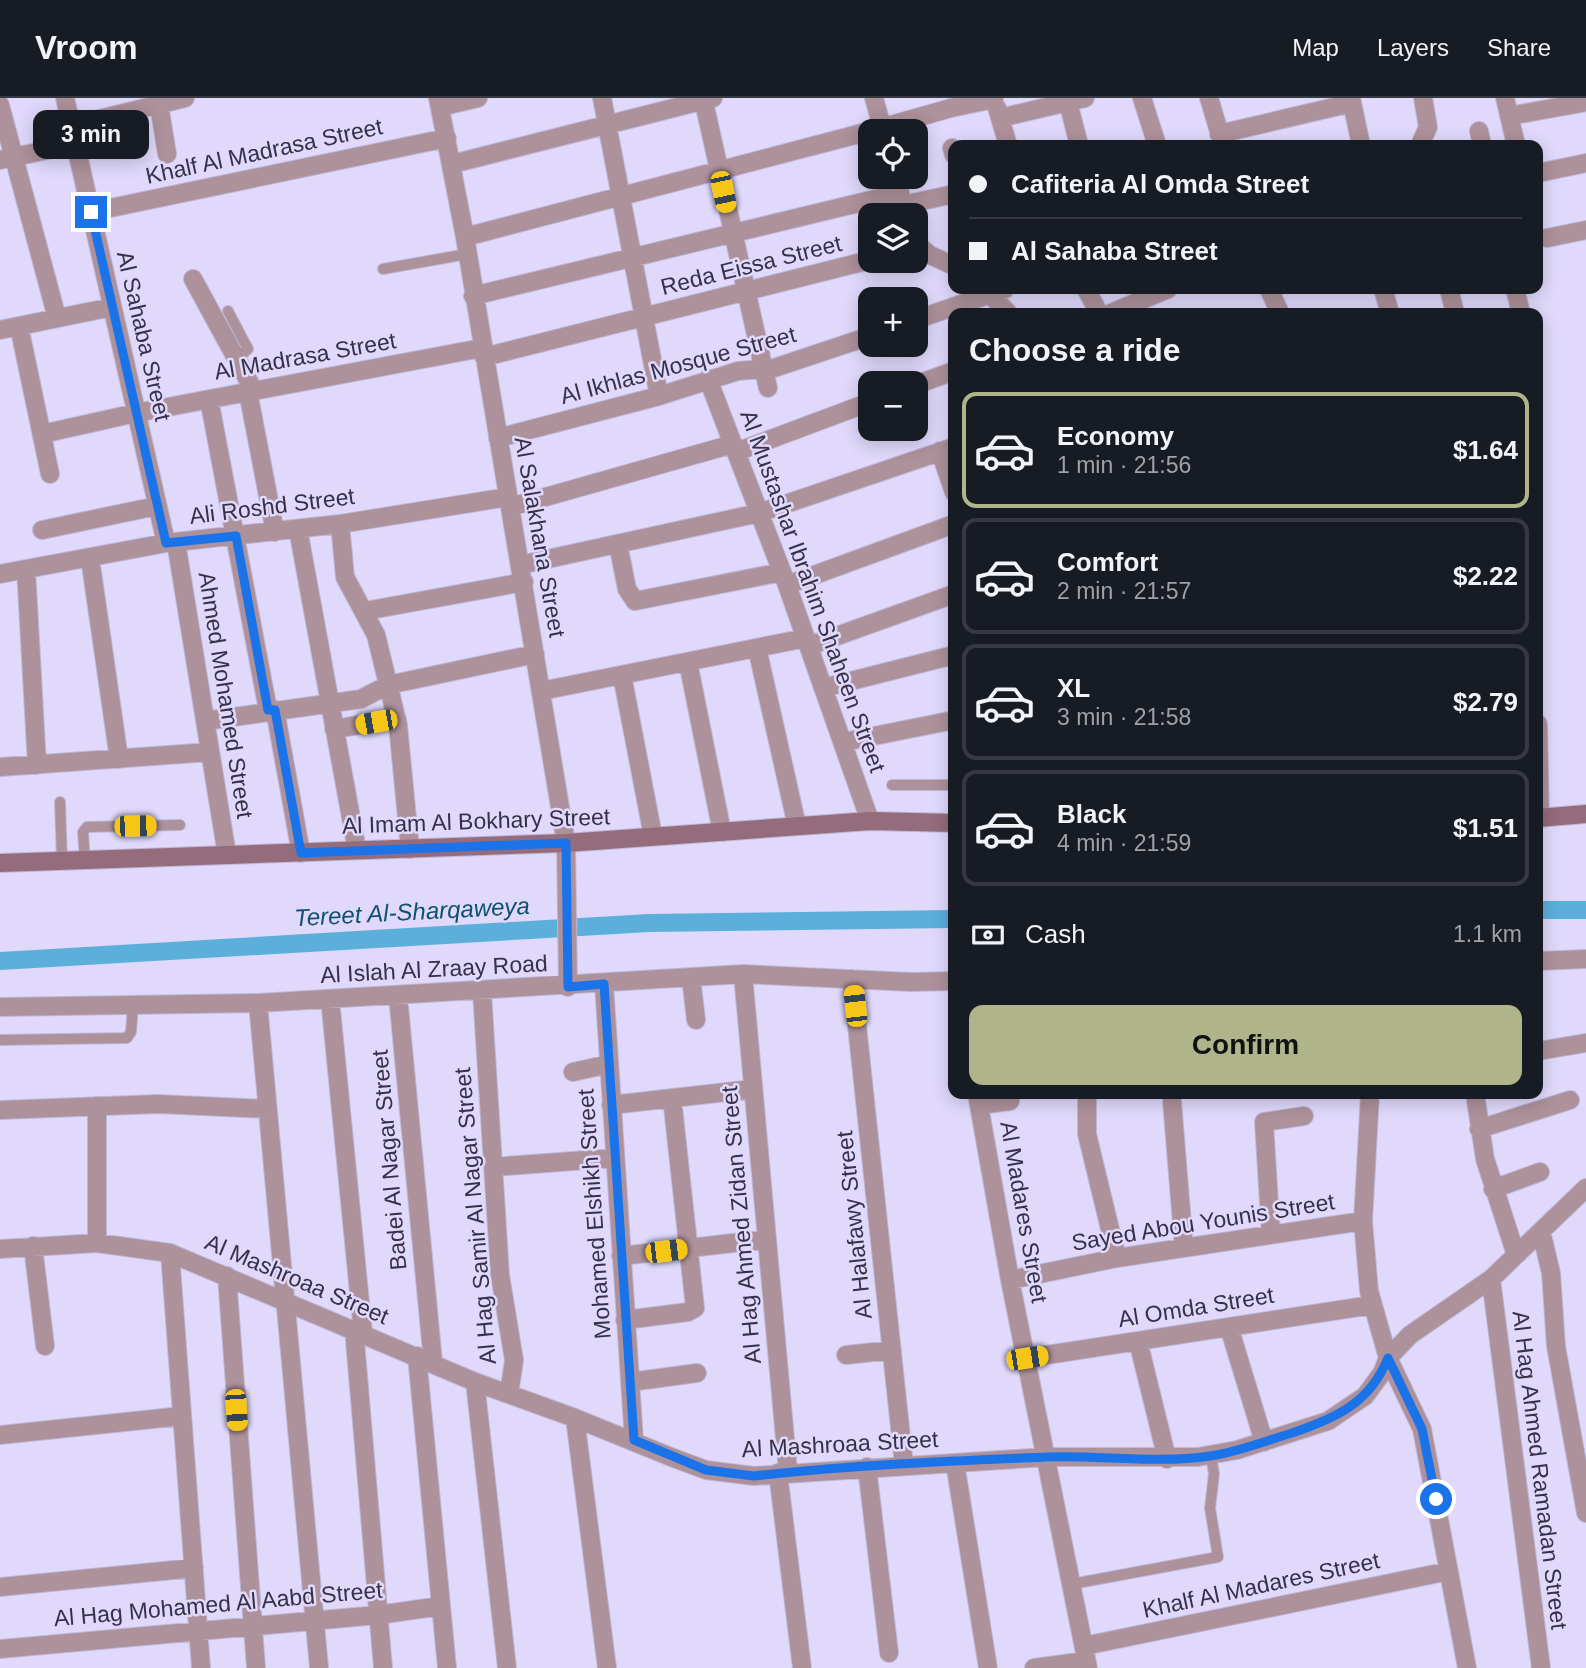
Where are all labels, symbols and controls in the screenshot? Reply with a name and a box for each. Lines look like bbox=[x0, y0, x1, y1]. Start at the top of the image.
text: Vroom bbox=[35, 29, 138, 66]
text: Map bbox=[1292, 34, 1339, 61]
text: Layers bbox=[1377, 34, 1449, 61]
text: Share bbox=[1487, 34, 1551, 61]
callout: 3 min bbox=[33, 110, 149, 159]
street label: Khalf Al Madrasa Street bbox=[143, 113, 385, 189]
map controls bbox=[858, 119, 928, 441]
button: locate bbox=[858, 119, 928, 189]
text: 3 min bbox=[61, 121, 121, 147]
car bbox=[709, 169, 738, 215]
text: Cafiteria Al Omda Street bbox=[1011, 169, 1309, 199]
route end bbox=[75, 196, 107, 228]
button: layers bbox=[858, 203, 928, 273]
street label: Reda Eissa Street bbox=[658, 230, 845, 300]
text: Al Sahaba Street bbox=[1011, 236, 1218, 266]
street label: Al Sahaba Street bbox=[112, 248, 176, 424]
button: + bbox=[858, 287, 928, 357]
street label: Al Ikhlas Mosque Street bbox=[557, 321, 799, 409]
street label: Al Madrasa Street bbox=[212, 327, 398, 385]
text: Choose a ride bbox=[969, 332, 1181, 368]
button: − bbox=[858, 371, 928, 441]
street label: Al Mustashar Ibrahim Shaheen Street bbox=[735, 406, 891, 776]
icon: car bbox=[973, 419, 1036, 482]
text: Economy bbox=[1057, 421, 1174, 451]
street label: Al Salakhana Street bbox=[510, 435, 571, 640]
text: $1.64 bbox=[1453, 435, 1518, 465]
text: 1 min · 21:56 bbox=[1057, 452, 1191, 478]
street label: Ali Roshd Street bbox=[188, 483, 357, 529]
icon: car bbox=[973, 545, 1036, 608]
text: Comfort bbox=[1057, 547, 1158, 577]
text: $2.22 bbox=[1453, 561, 1518, 591]
street label: Ahmed Mohamed Street bbox=[194, 570, 258, 821]
text: 2 min · 21:57 bbox=[1057, 578, 1191, 604]
icon: car bbox=[973, 671, 1036, 734]
text: XL bbox=[1057, 673, 1090, 703]
text: $2.79 bbox=[1453, 687, 1518, 717]
text: 3 min · 21:58 bbox=[1057, 704, 1191, 730]
car bbox=[354, 708, 399, 736]
icon: car bbox=[973, 797, 1036, 860]
text: Black bbox=[1057, 799, 1126, 829]
street label: Al Imam Al Bokhary Street bbox=[341, 803, 611, 839]
text: $1.51 bbox=[1453, 813, 1518, 843]
car bbox=[114, 815, 157, 837]
text: 4 min · 21:59 bbox=[1057, 830, 1191, 856]
water label: Tereet Al-Sharqaweya bbox=[294, 892, 530, 931]
icon: cash bbox=[969, 916, 1007, 954]
text: Cash bbox=[1025, 919, 1086, 949]
text: 1.1 km bbox=[1453, 921, 1522, 947]
street label: Al Islah Al Zraay Road bbox=[320, 950, 548, 988]
car bbox=[843, 984, 868, 1028]
button: Confirm bbox=[969, 1005, 1522, 1085]
street label: Badei Al Nagar Street bbox=[366, 1048, 412, 1271]
street label: Al Hag Samir Al Nagar Street bbox=[449, 1066, 501, 1365]
street label: Al Hag Ahmed Zidan Street bbox=[716, 1084, 766, 1365]
street label: Mohamed Elshikh Street bbox=[572, 1088, 616, 1340]
street label: Al Madares Street bbox=[995, 1119, 1053, 1305]
street label: Al Halafawy Street bbox=[831, 1129, 877, 1320]
street label: Sayed Abou Younis Street bbox=[1070, 1188, 1337, 1256]
street label: Al Mashroaa Street bbox=[201, 1229, 393, 1330]
car bbox=[644, 1238, 689, 1264]
street label: Al Omda Street bbox=[1116, 1282, 1276, 1332]
street label: Al Hag Ahmed Ramadan Street bbox=[1508, 1309, 1573, 1631]
car bbox=[1005, 1344, 1050, 1372]
car bbox=[225, 1388, 248, 1432]
street label: Al Mashroaa Street bbox=[741, 1426, 940, 1462]
route start bbox=[1420, 1483, 1452, 1515]
street label: Khalf Al Madares Street bbox=[1140, 1547, 1382, 1623]
street label: Al Hag Mohamed Al Aabd Street bbox=[53, 1577, 384, 1631]

